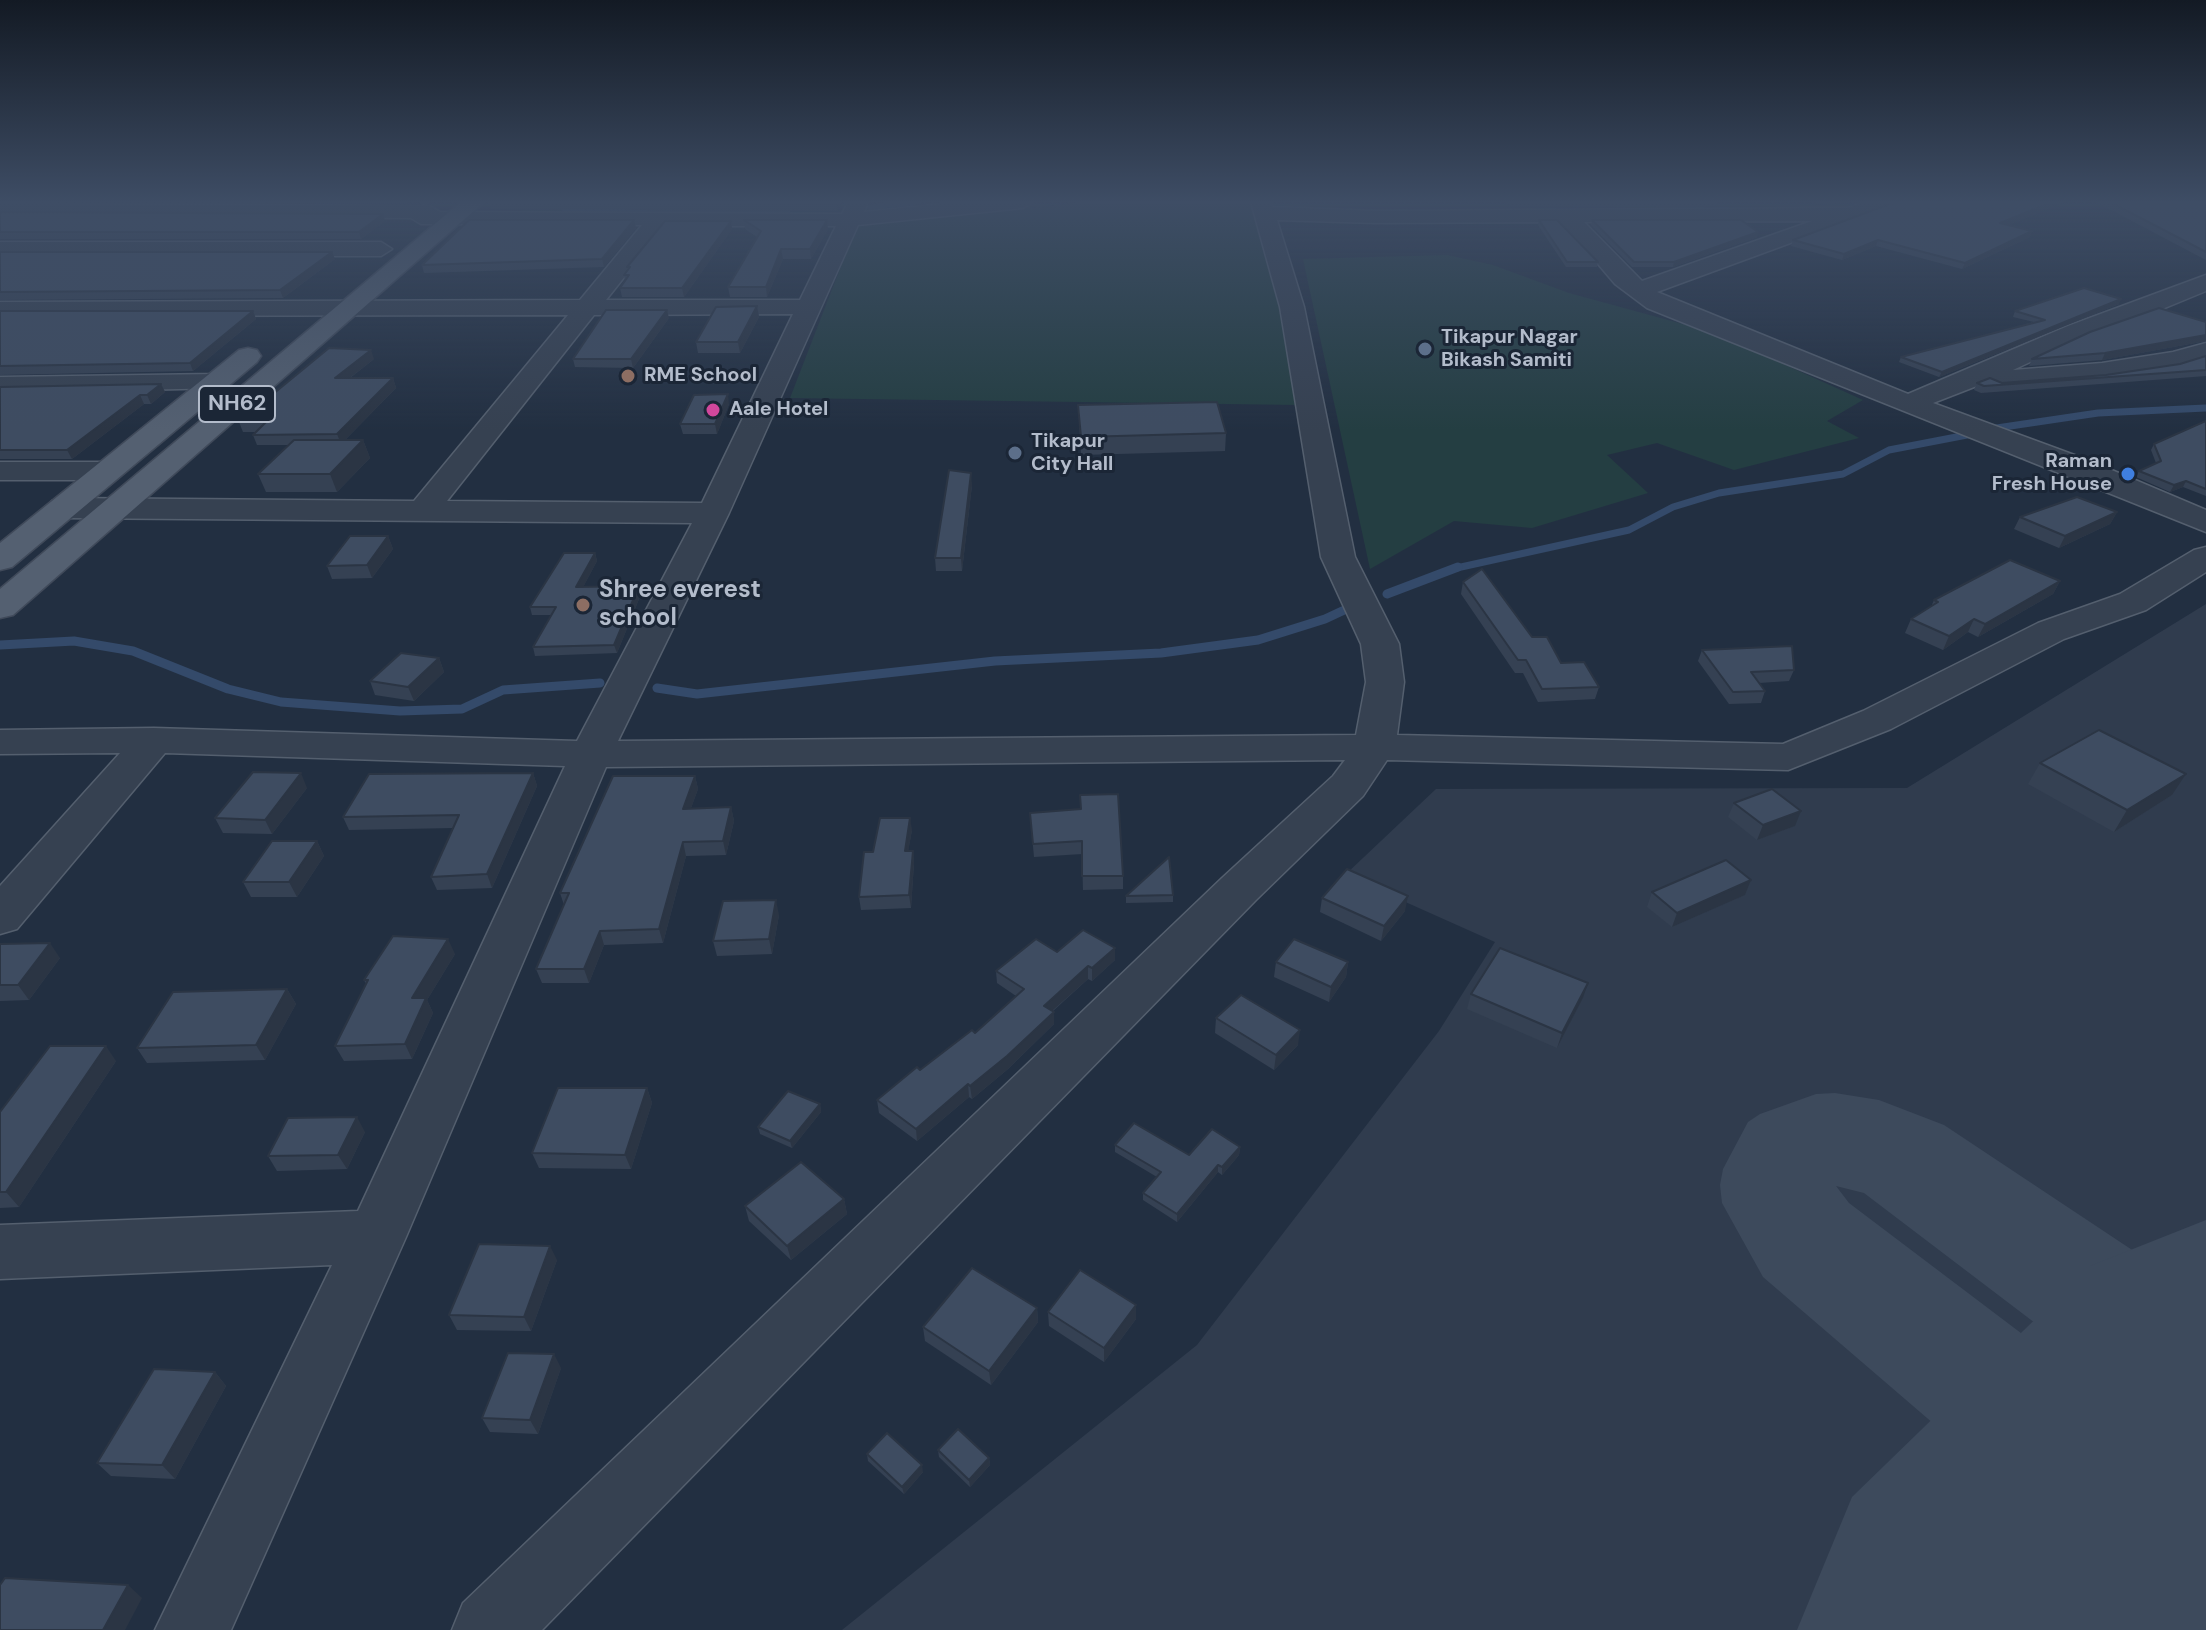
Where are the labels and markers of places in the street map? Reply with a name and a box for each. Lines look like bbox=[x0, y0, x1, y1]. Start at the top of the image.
place label: Tikapur Nagar Bikash Samiti bbox=[1441, 326, 1578, 373]
marker: Tikapur Nagar Bikash Samiti bbox=[1416, 340, 1434, 358]
place label: RME School bbox=[644, 364, 757, 388]
marker: RME School bbox=[619, 367, 637, 385]
place label: Aale Hotel bbox=[729, 398, 828, 422]
marker: Aale Hotel bbox=[704, 401, 722, 419]
place label: Tikapur City Hall bbox=[1031, 430, 1113, 477]
marker: Tikapur City Hall bbox=[1006, 444, 1024, 462]
place label: Raman Fresh House bbox=[1992, 450, 2112, 497]
marker: Raman Fresh House bbox=[2119, 465, 2137, 483]
place label: Shree everest school bbox=[599, 577, 761, 633]
marker: Shree everest school bbox=[574, 596, 592, 614]

